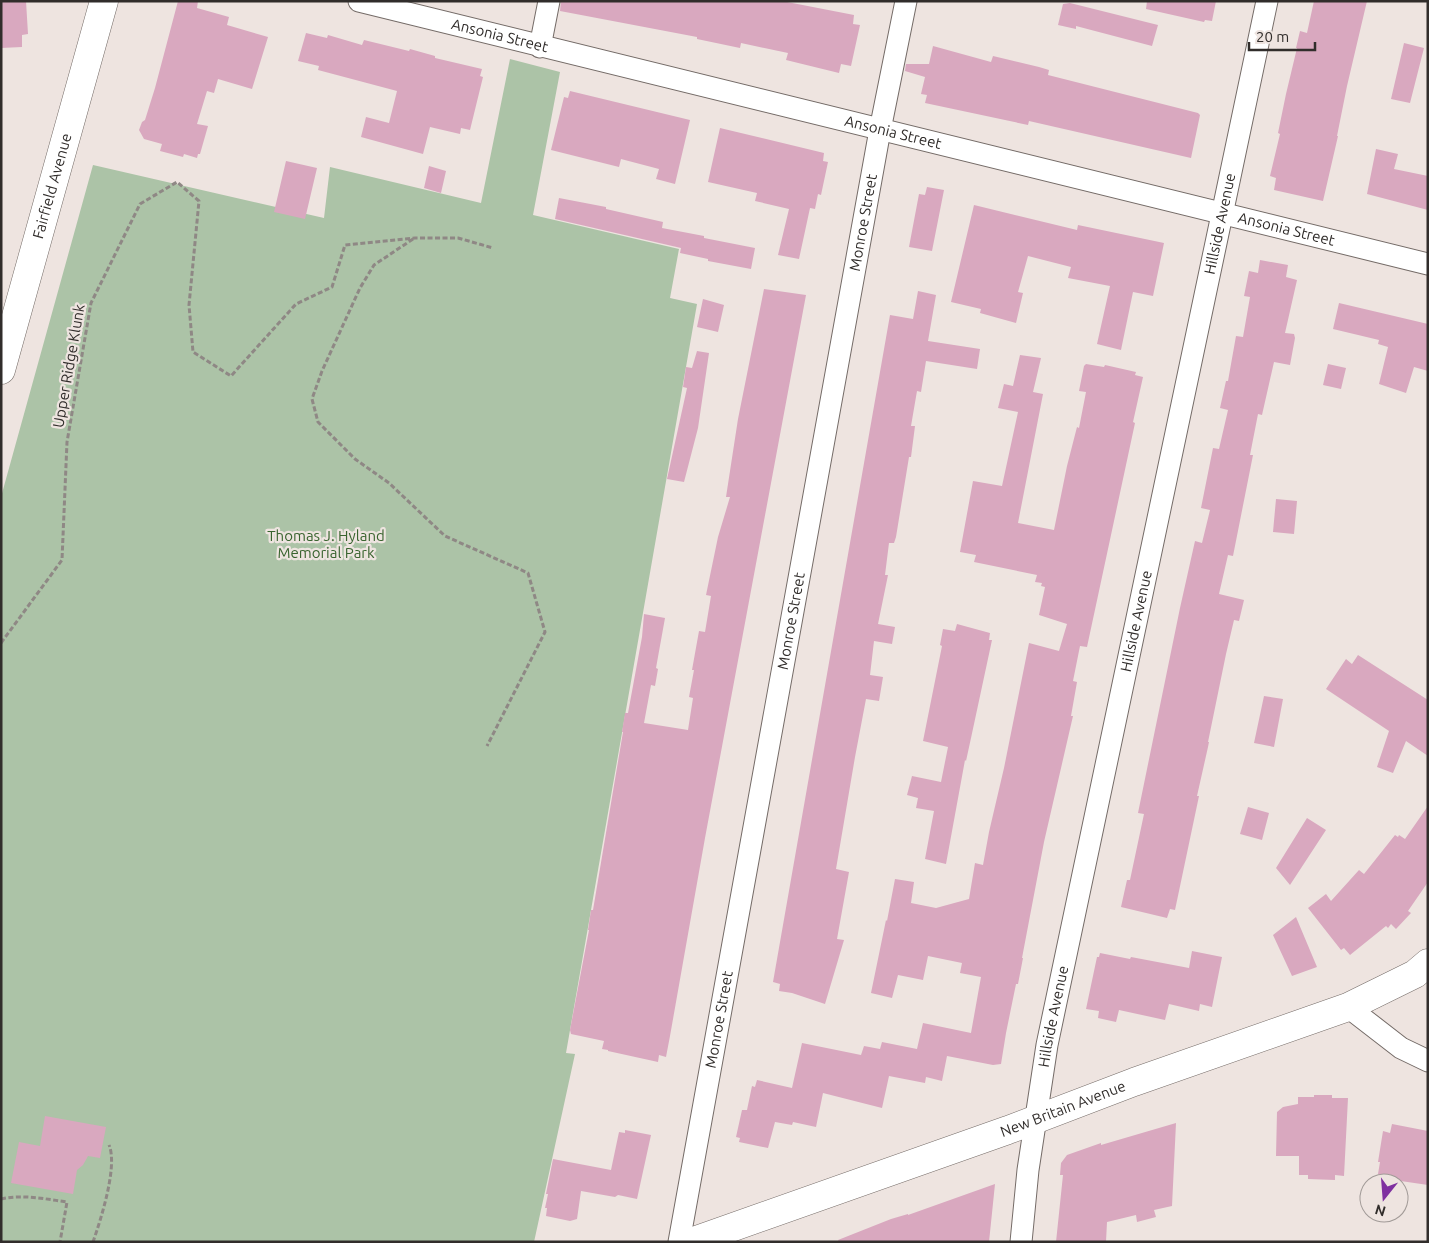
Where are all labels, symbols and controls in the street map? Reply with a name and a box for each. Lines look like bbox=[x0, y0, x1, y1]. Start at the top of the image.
street label: Ansonia Street bbox=[450, 15, 550, 55]
scale bar bbox=[1249, 20, 1315, 52]
text: 20 m bbox=[1256, 28, 1289, 45]
street label: Ansonia Street bbox=[843, 112, 943, 152]
street label: Fairfield Avenue bbox=[29, 131, 75, 241]
street label: Hillside Avenue bbox=[1201, 171, 1239, 276]
street label: Monroe Street bbox=[846, 172, 880, 272]
street label: Ansonia Street bbox=[1236, 209, 1337, 249]
street label: Upper Ridge Klunk bbox=[49, 302, 88, 429]
park label: Thomas J. Hyland Memorial Park bbox=[267, 527, 385, 561]
street label: Hillside Avenue bbox=[1117, 569, 1155, 673]
street label: Monroe Street bbox=[774, 571, 808, 671]
street label: Hillside Avenue bbox=[1035, 964, 1071, 1068]
street label: Monroe Street bbox=[702, 969, 736, 1069]
street label: New Britain Avenue bbox=[998, 1077, 1128, 1140]
north arrow bbox=[1359, 1173, 1409, 1223]
text: N bbox=[1373, 1201, 1388, 1220]

